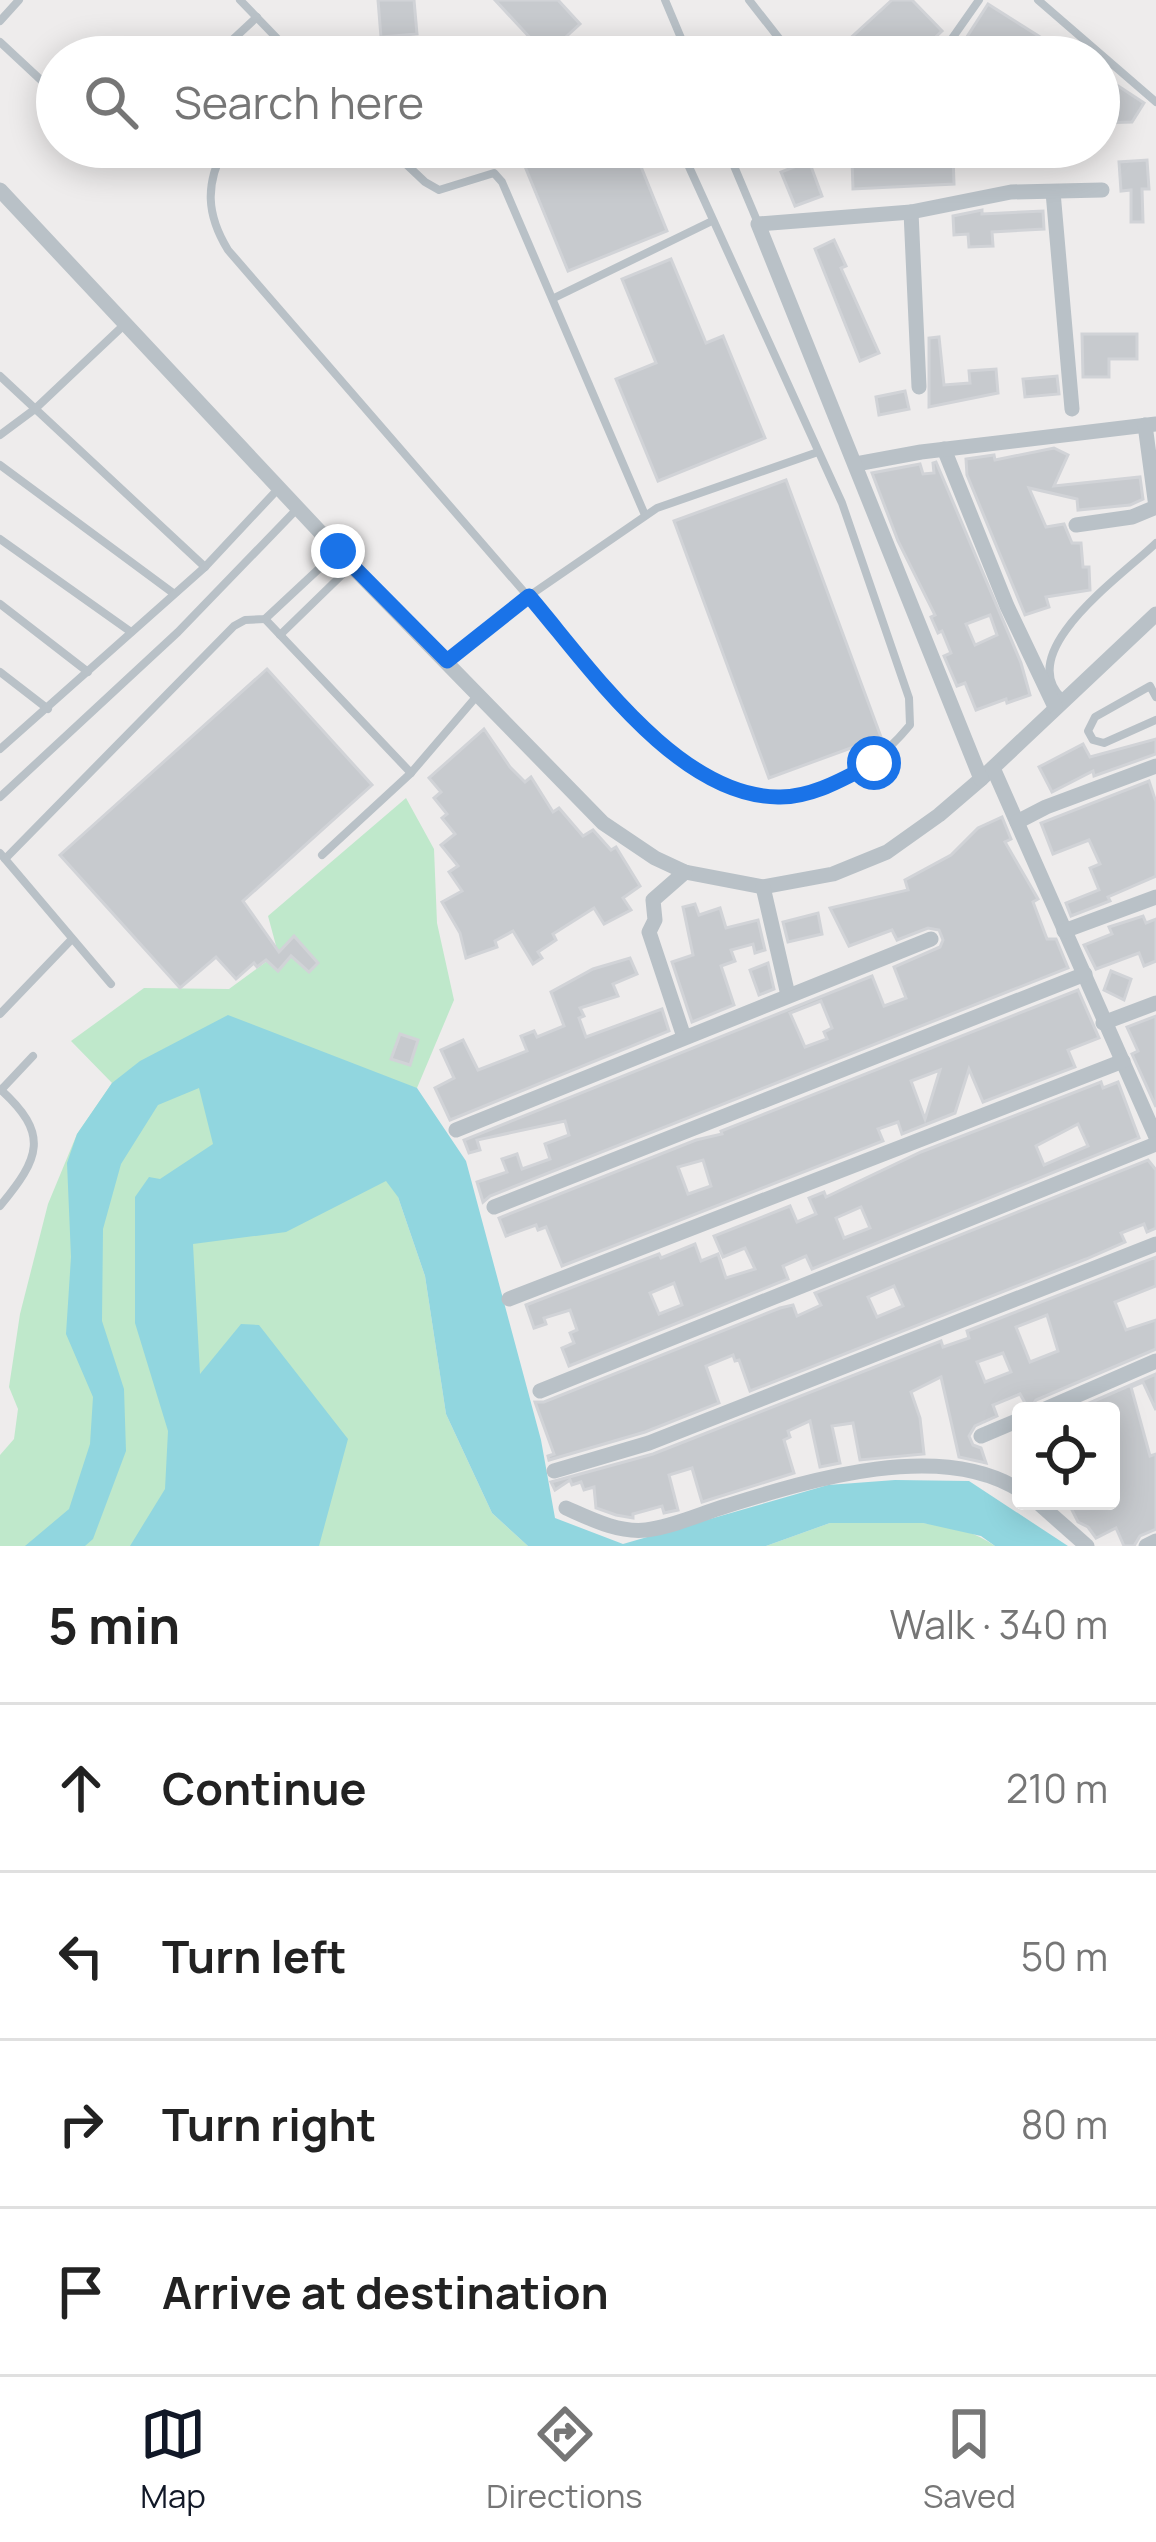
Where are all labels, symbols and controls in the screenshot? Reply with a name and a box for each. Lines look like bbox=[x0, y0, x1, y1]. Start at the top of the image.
search box bbox=[36, 36, 1120, 168]
icon: search bbox=[78, 69, 144, 135]
text: Search here bbox=[174, 71, 424, 133]
route end bbox=[311, 524, 365, 578]
route start bbox=[847, 736, 901, 790]
map controls bbox=[1012, 1402, 1120, 1510]
button: locate bbox=[1012, 1402, 1120, 1510]
text: 5 min bbox=[48, 1590, 180, 1659]
text: Walk · 340 m bbox=[890, 1597, 1108, 1651]
icon: ahead bbox=[48, 1755, 114, 1821]
text: Continue bbox=[162, 1757, 367, 1819]
text: 210 m bbox=[1006, 1761, 1108, 1815]
icon: left bbox=[48, 1923, 114, 1989]
text: Turn left bbox=[162, 1925, 347, 1987]
text: 50 m bbox=[1021, 1929, 1108, 1983]
icon: right bbox=[48, 2091, 114, 2157]
text: Turn right bbox=[162, 2093, 376, 2155]
text: 80 m bbox=[1021, 2097, 1108, 2151]
icon: arrive bbox=[48, 2259, 114, 2325]
text: Arrive at destination bbox=[162, 2261, 609, 2323]
tab: Map bbox=[140, 2401, 206, 2518]
tab: Directions bbox=[486, 2401, 643, 2518]
tab: Saved bbox=[923, 2401, 1016, 2518]

